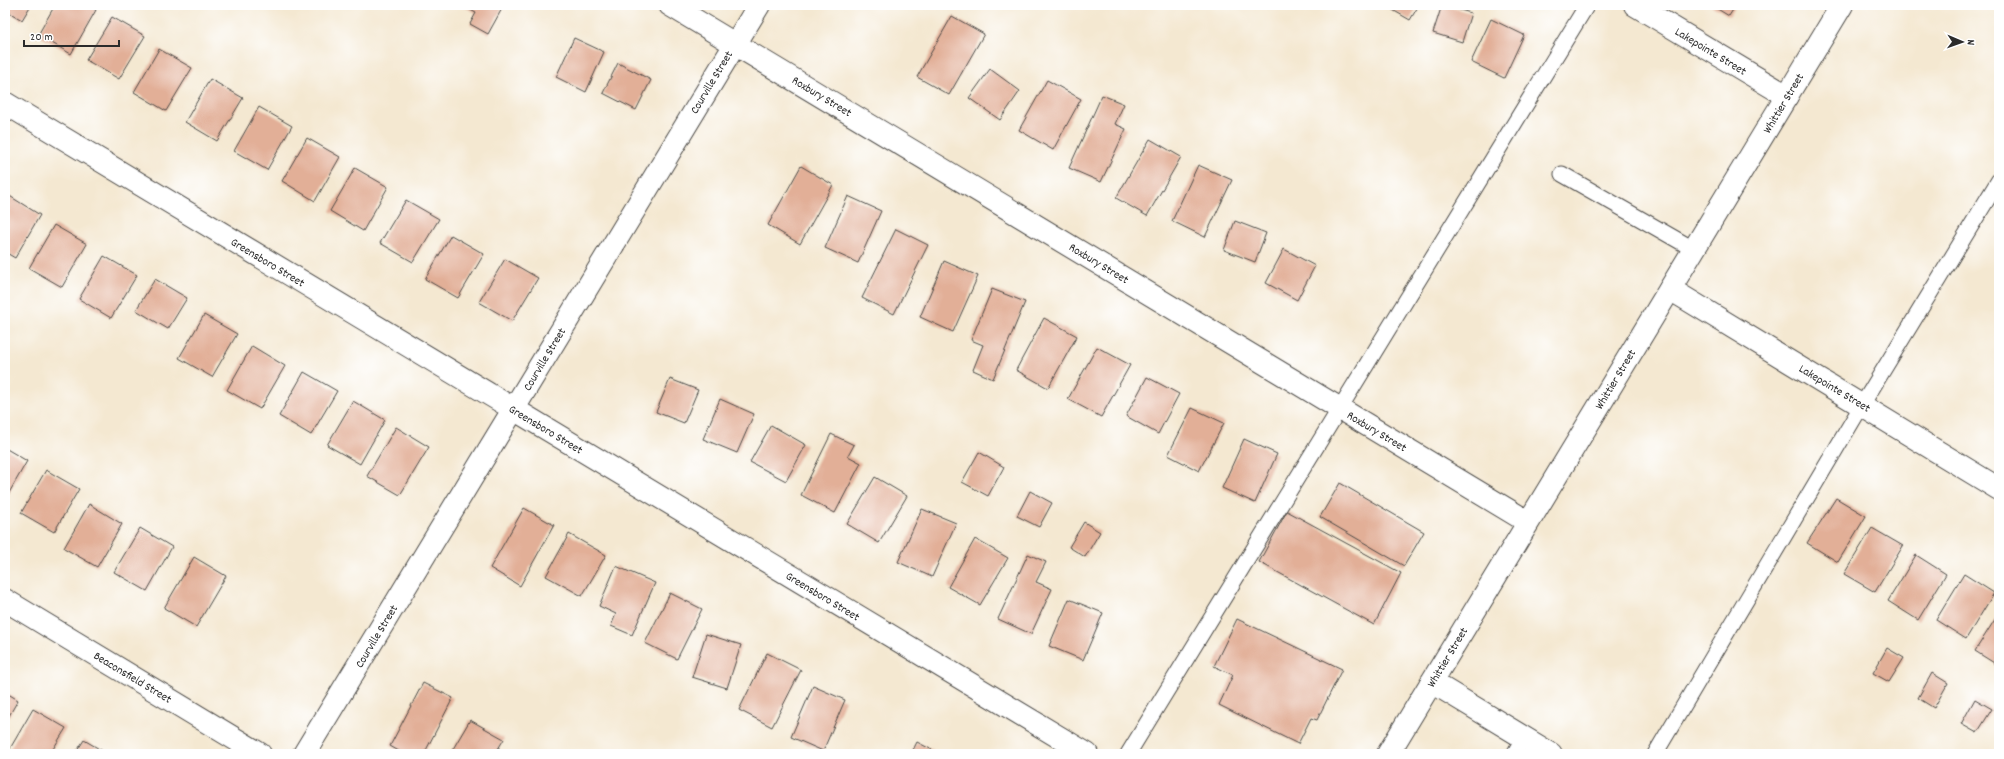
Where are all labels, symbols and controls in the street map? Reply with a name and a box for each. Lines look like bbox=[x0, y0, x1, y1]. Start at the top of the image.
scale bar bbox=[24, 22, 119, 48]
north arrow bbox=[1942, 22, 1982, 62]
street label: Lakepointe Street bbox=[1671, 24, 1750, 81]
text: 20 m bbox=[30, 29, 53, 46]
text: N bbox=[1962, 39, 1978, 46]
street label: Courville Street bbox=[687, 47, 738, 118]
street label: Whittier Street bbox=[1760, 70, 1809, 137]
street label: Roxbury Street bbox=[788, 73, 855, 122]
street label: Greensboro Street bbox=[227, 234, 308, 292]
street label: Roxbury Street bbox=[1065, 240, 1132, 289]
street label: Courville Street bbox=[520, 324, 571, 395]
street label: Whittier Street bbox=[1592, 346, 1641, 413]
street label: Lakepointe Street bbox=[1795, 361, 1874, 418]
street label: Greensboro Street bbox=[505, 401, 586, 459]
street label: Roxbury Street bbox=[1343, 408, 1410, 457]
street label: Greensboro Street bbox=[782, 568, 863, 626]
street label: Courville Street bbox=[352, 601, 403, 672]
street label: Whittier Street bbox=[1424, 624, 1473, 691]
street label: Beaconsfield Street bbox=[90, 648, 175, 709]

